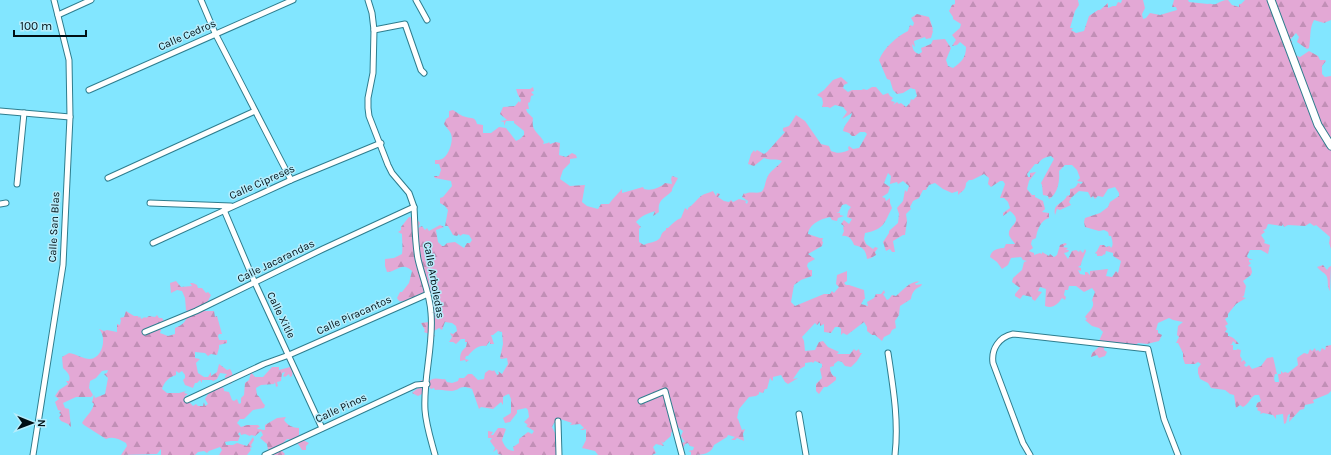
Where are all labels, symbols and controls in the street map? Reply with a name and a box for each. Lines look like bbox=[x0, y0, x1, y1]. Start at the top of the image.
scale bar bbox=[14, 12, 86, 38]
street label: Calle Cedros bbox=[156, 16, 218, 54]
text: 100 m bbox=[20, 19, 52, 33]
street label: Calle Cipreses bbox=[227, 162, 297, 202]
street label: Calle San Blas bbox=[46, 191, 62, 263]
street label: Calle Jacarandas bbox=[235, 237, 317, 285]
street label: Calle Arboledas bbox=[421, 241, 447, 319]
street label: Calle Xitle bbox=[264, 289, 298, 341]
street label: Calle Piracantos bbox=[314, 293, 394, 337]
street label: Calle Pinos bbox=[313, 390, 369, 426]
north arrow bbox=[12, 403, 52, 443]
text: N bbox=[35, 419, 48, 427]

